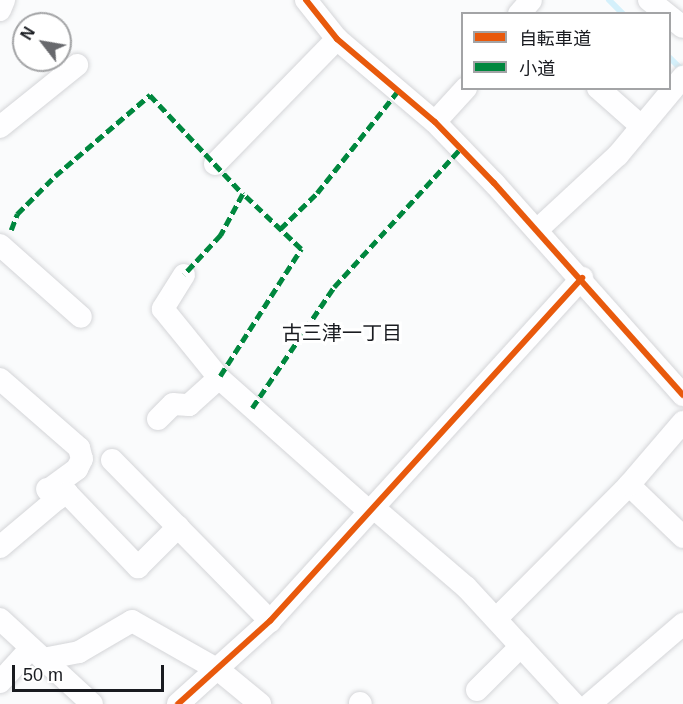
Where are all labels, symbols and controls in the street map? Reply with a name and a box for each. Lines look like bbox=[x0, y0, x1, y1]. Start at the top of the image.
north arrow bbox=[12, 12, 72, 72]
legend bbox=[461, 12, 671, 90]
text: N bbox=[18, 24, 38, 43]
text: 自転車道 bbox=[519, 29, 591, 49]
text: 小道 bbox=[519, 59, 555, 79]
district label: 古三津一丁目 bbox=[282, 321, 402, 345]
scale bar bbox=[15, 653, 166, 691]
text: 50 m bbox=[23, 665, 63, 685]

